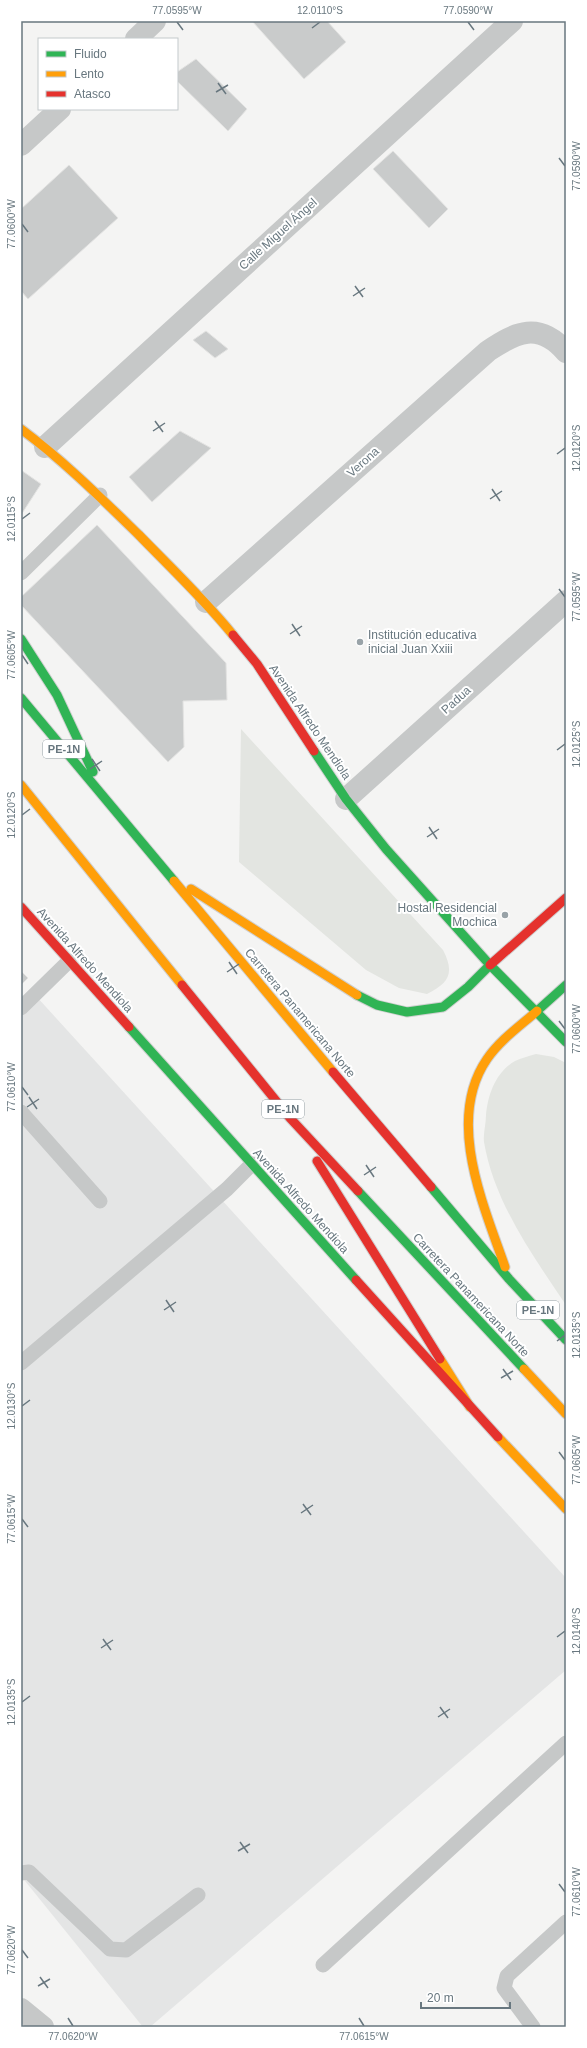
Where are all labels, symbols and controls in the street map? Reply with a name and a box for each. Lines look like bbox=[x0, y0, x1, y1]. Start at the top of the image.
text: 77.0595°W bbox=[152, 5, 202, 16]
text: 12.0110°S bbox=[297, 5, 343, 16]
text: 77.0590°W bbox=[443, 5, 493, 16]
legend bbox=[38, 38, 178, 110]
text: Fluido bbox=[74, 47, 107, 61]
text: Lento bbox=[74, 67, 104, 81]
text: Atasco bbox=[74, 87, 111, 101]
text: 77.0590°W bbox=[571, 141, 582, 191]
street label: Calle Miguel Ángel bbox=[235, 195, 320, 273]
text: 77.0600°W bbox=[6, 199, 17, 249]
text: 12.0120°S bbox=[571, 424, 582, 471]
street label: Verona bbox=[344, 444, 382, 480]
text: 12.0115°S bbox=[6, 496, 17, 542]
text: 77.0595°W bbox=[571, 572, 582, 622]
place label: Institución educativa inicial Juan Xxiii bbox=[368, 628, 477, 656]
text: 77.0605°W bbox=[6, 630, 17, 680]
marker: Institución educativa inicial Juan Xxiii bbox=[355, 637, 365, 647]
street label: Avenida Alfredo Mendiola bbox=[266, 662, 354, 783]
street label: Padua bbox=[438, 683, 474, 717]
text: 12.0125°S bbox=[571, 720, 582, 767]
road number: PE-1N bbox=[43, 740, 85, 758]
text: 12.0120°S bbox=[6, 791, 17, 838]
place label: Hostal Residencial Mochica bbox=[398, 901, 497, 929]
street label: Avenida Alfredo Mendiola bbox=[34, 905, 136, 1015]
marker: Hostal Residencial Mochica bbox=[500, 910, 510, 920]
street label: Carretera Panamericana Norte bbox=[242, 946, 358, 1081]
text: 77.0600°W bbox=[571, 1004, 582, 1054]
text: 77.0610°W bbox=[6, 1062, 17, 1112]
road number: PE-1N bbox=[262, 1100, 304, 1118]
street label: Avenida Alfredo Mendiola bbox=[250, 1146, 352, 1256]
street label: Carretera Panamericana Norte bbox=[410, 1230, 532, 1360]
road number: PE-1N bbox=[517, 1301, 559, 1319]
text: 12.0135°S bbox=[571, 1311, 582, 1358]
text: 12.0130°S bbox=[6, 1382, 17, 1429]
text: 77.0605°W bbox=[571, 1435, 582, 1485]
text: 77.0615°W bbox=[6, 1494, 17, 1544]
text: 12.0140°S bbox=[571, 1607, 582, 1654]
text: 12.0135°S bbox=[6, 1678, 17, 1725]
text: 77.0610°W bbox=[571, 1867, 582, 1917]
text: 77.0620°W bbox=[6, 1925, 17, 1975]
scale bar bbox=[421, 1984, 510, 2010]
text: 20 m bbox=[427, 1991, 454, 2005]
text: 77.0620°W bbox=[48, 2031, 98, 2042]
text: 77.0615°W bbox=[339, 2031, 389, 2042]

